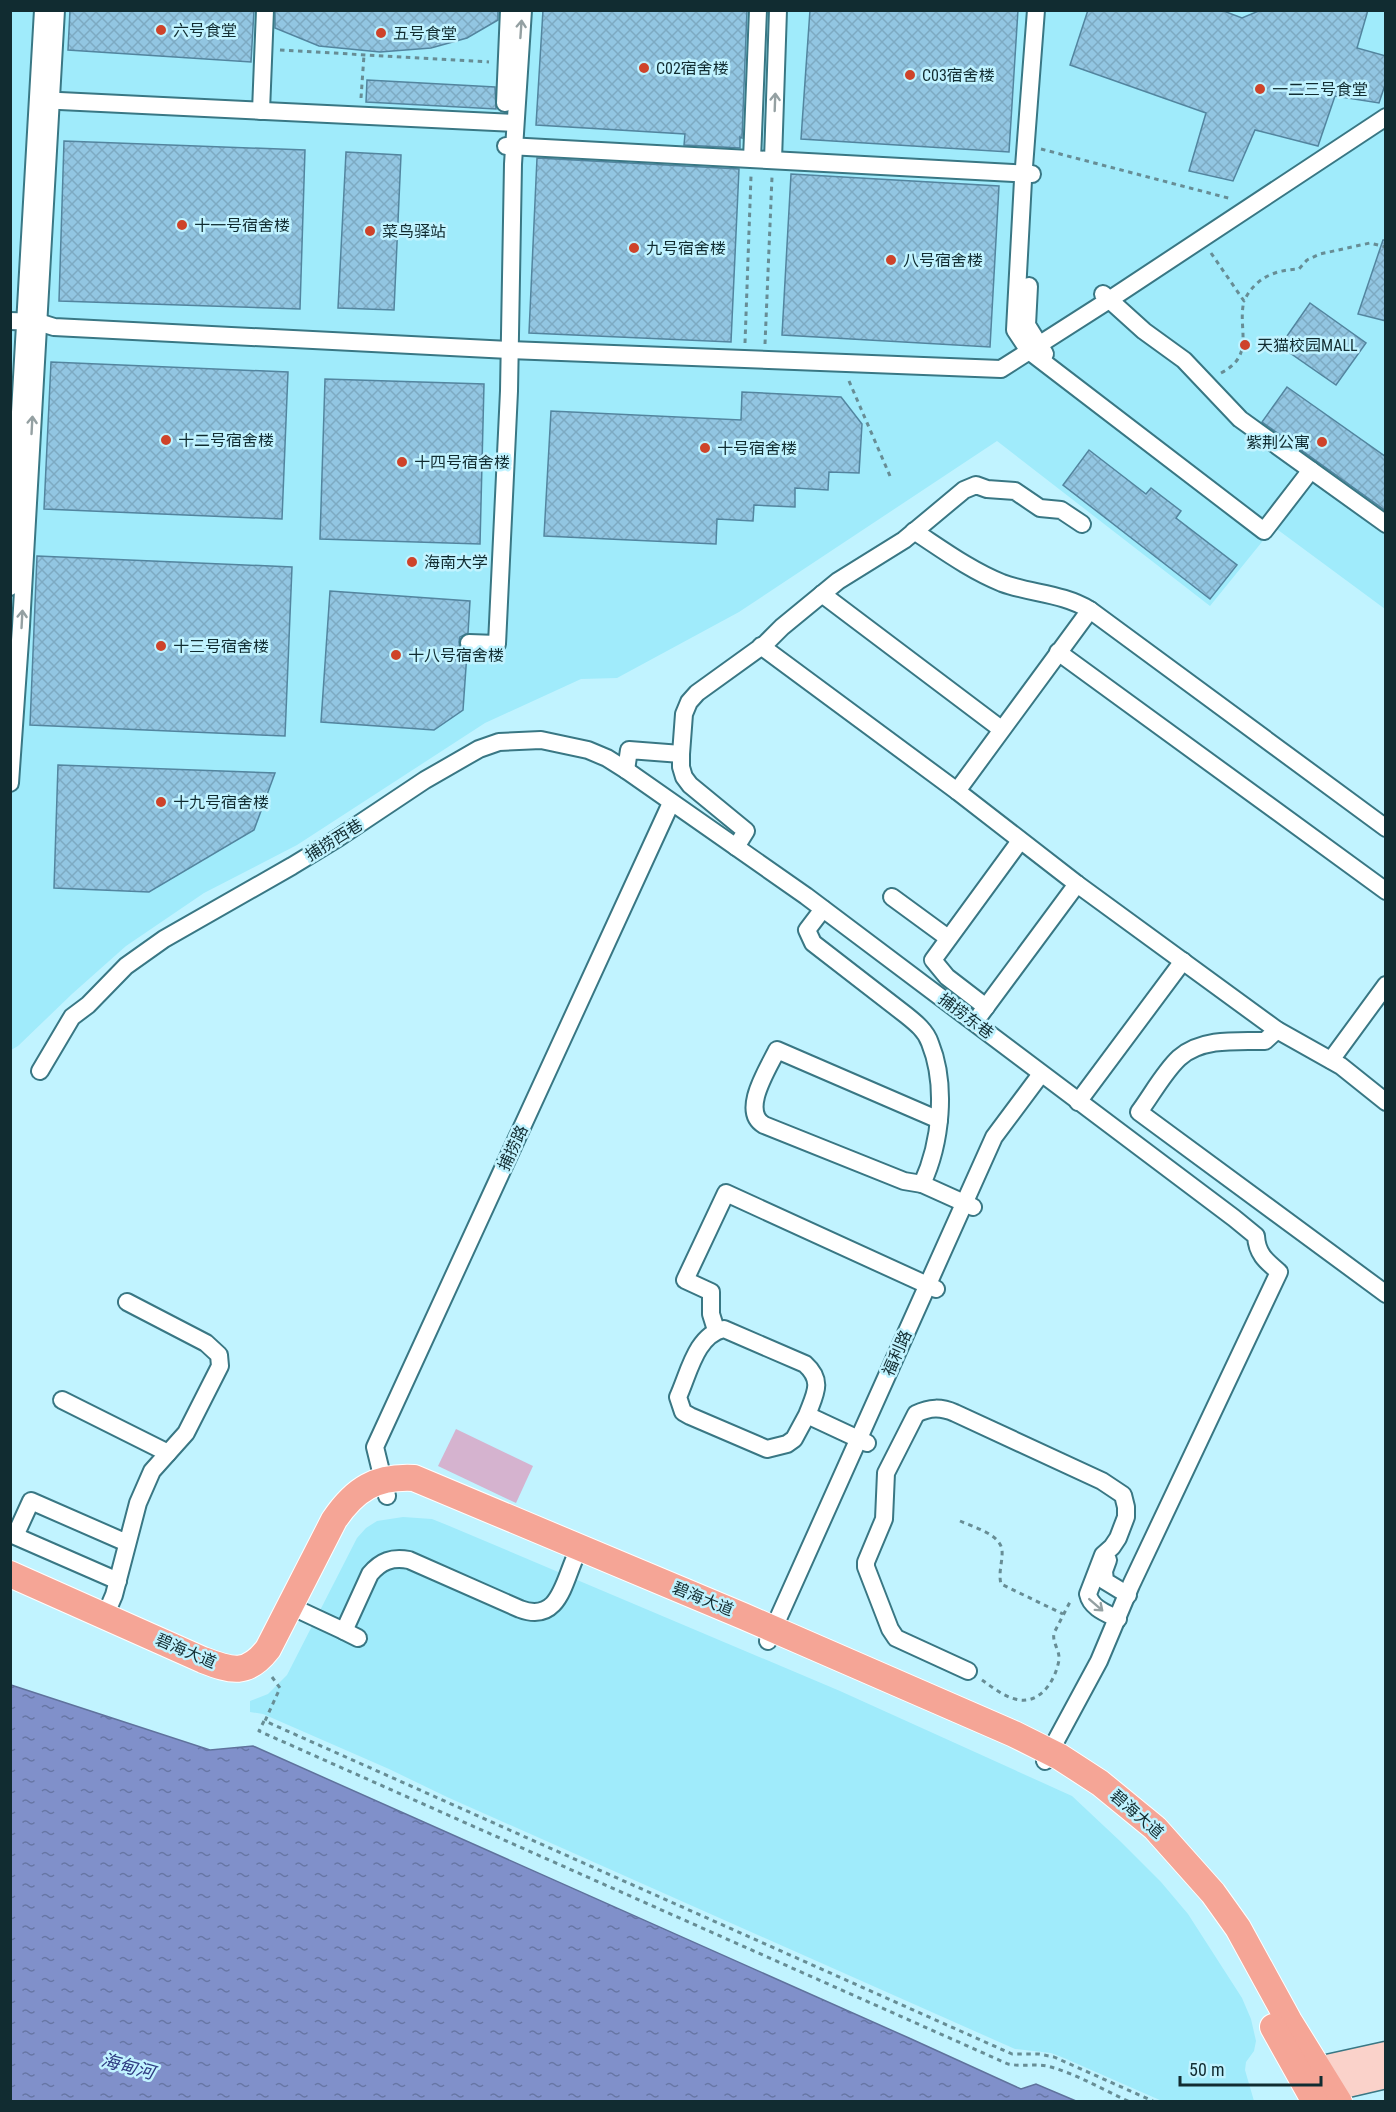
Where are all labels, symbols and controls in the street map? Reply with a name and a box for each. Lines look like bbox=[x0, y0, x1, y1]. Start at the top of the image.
one-way arrow bbox=[516, 19, 527, 39]
place label: 六号食堂 bbox=[173, 21, 237, 40]
marker: 六号食堂 bbox=[154, 23, 168, 37]
place label: 五号食堂 bbox=[393, 24, 457, 43]
marker: 五号食堂 bbox=[374, 26, 388, 40]
place label: C02宿舍楼 bbox=[656, 59, 729, 78]
marker: C02宿舍楼 bbox=[637, 61, 651, 75]
place label: C03宿舍楼 bbox=[922, 66, 995, 85]
marker: C03宿舍楼 bbox=[903, 68, 917, 82]
place label: 一二三号食堂 bbox=[1272, 80, 1368, 99]
marker: 一二三号食堂 bbox=[1253, 82, 1267, 96]
one-way arrow bbox=[769, 92, 781, 112]
place label: 十一号宿舍楼 bbox=[194, 216, 290, 235]
marker: 十一号宿舍楼 bbox=[175, 218, 189, 232]
place label: 菜鸟驿站 bbox=[382, 222, 446, 241]
marker: 菜鸟驿站 bbox=[363, 224, 377, 238]
place label: 九号宿舍楼 bbox=[646, 239, 726, 258]
marker: 九号宿舍楼 bbox=[627, 241, 641, 255]
place label: 八号宿舍楼 bbox=[903, 251, 983, 270]
marker: 八号宿舍楼 bbox=[884, 253, 898, 267]
place label: 天猫校园MALL bbox=[1257, 336, 1358, 355]
marker: 天猫校园MALL bbox=[1238, 338, 1252, 352]
one-way arrow bbox=[27, 415, 38, 435]
place label: 十二号宿舍楼 bbox=[178, 431, 274, 450]
marker: 十二号宿舍楼 bbox=[159, 433, 173, 447]
place label: 紫荆公寓 bbox=[1246, 433, 1310, 452]
marker: 紫荆公寓 bbox=[1315, 435, 1329, 449]
place label: 十号宿舍楼 bbox=[717, 439, 797, 458]
marker: 十号宿舍楼 bbox=[698, 441, 712, 455]
place label: 十四号宿舍楼 bbox=[414, 453, 510, 472]
marker: 十四号宿舍楼 bbox=[395, 455, 409, 469]
place label: 海南大学 bbox=[424, 553, 488, 572]
marker: 海南大学 bbox=[405, 555, 419, 569]
one-way arrow bbox=[16, 610, 27, 630]
place label: 十三号宿舍楼 bbox=[173, 637, 269, 656]
marker: 十三号宿舍楼 bbox=[154, 639, 168, 653]
place label: 十八号宿舍楼 bbox=[408, 646, 504, 665]
marker: 十八号宿舍楼 bbox=[389, 648, 403, 662]
place label: 十九号宿舍楼 bbox=[173, 793, 269, 812]
marker: 十九号宿舍楼 bbox=[154, 795, 168, 809]
street label: 捕捞西巷 bbox=[302, 815, 366, 865]
street label: 捕捞东巷 bbox=[935, 989, 997, 1043]
street label: 捕捞路 bbox=[494, 1122, 532, 1174]
street label: 福利路 bbox=[879, 1327, 915, 1379]
street label: 碧海大道 bbox=[670, 1578, 736, 1620]
one-way arrow bbox=[1088, 1598, 1104, 1611]
street label: 碧海大道 bbox=[153, 1630, 219, 1672]
street label: 碧海大道 bbox=[1107, 1786, 1167, 1842]
water label: 海甸河 bbox=[99, 2049, 160, 2084]
scale bar bbox=[1180, 2049, 1321, 2087]
text: 50 m bbox=[1189, 2059, 1224, 2080]

